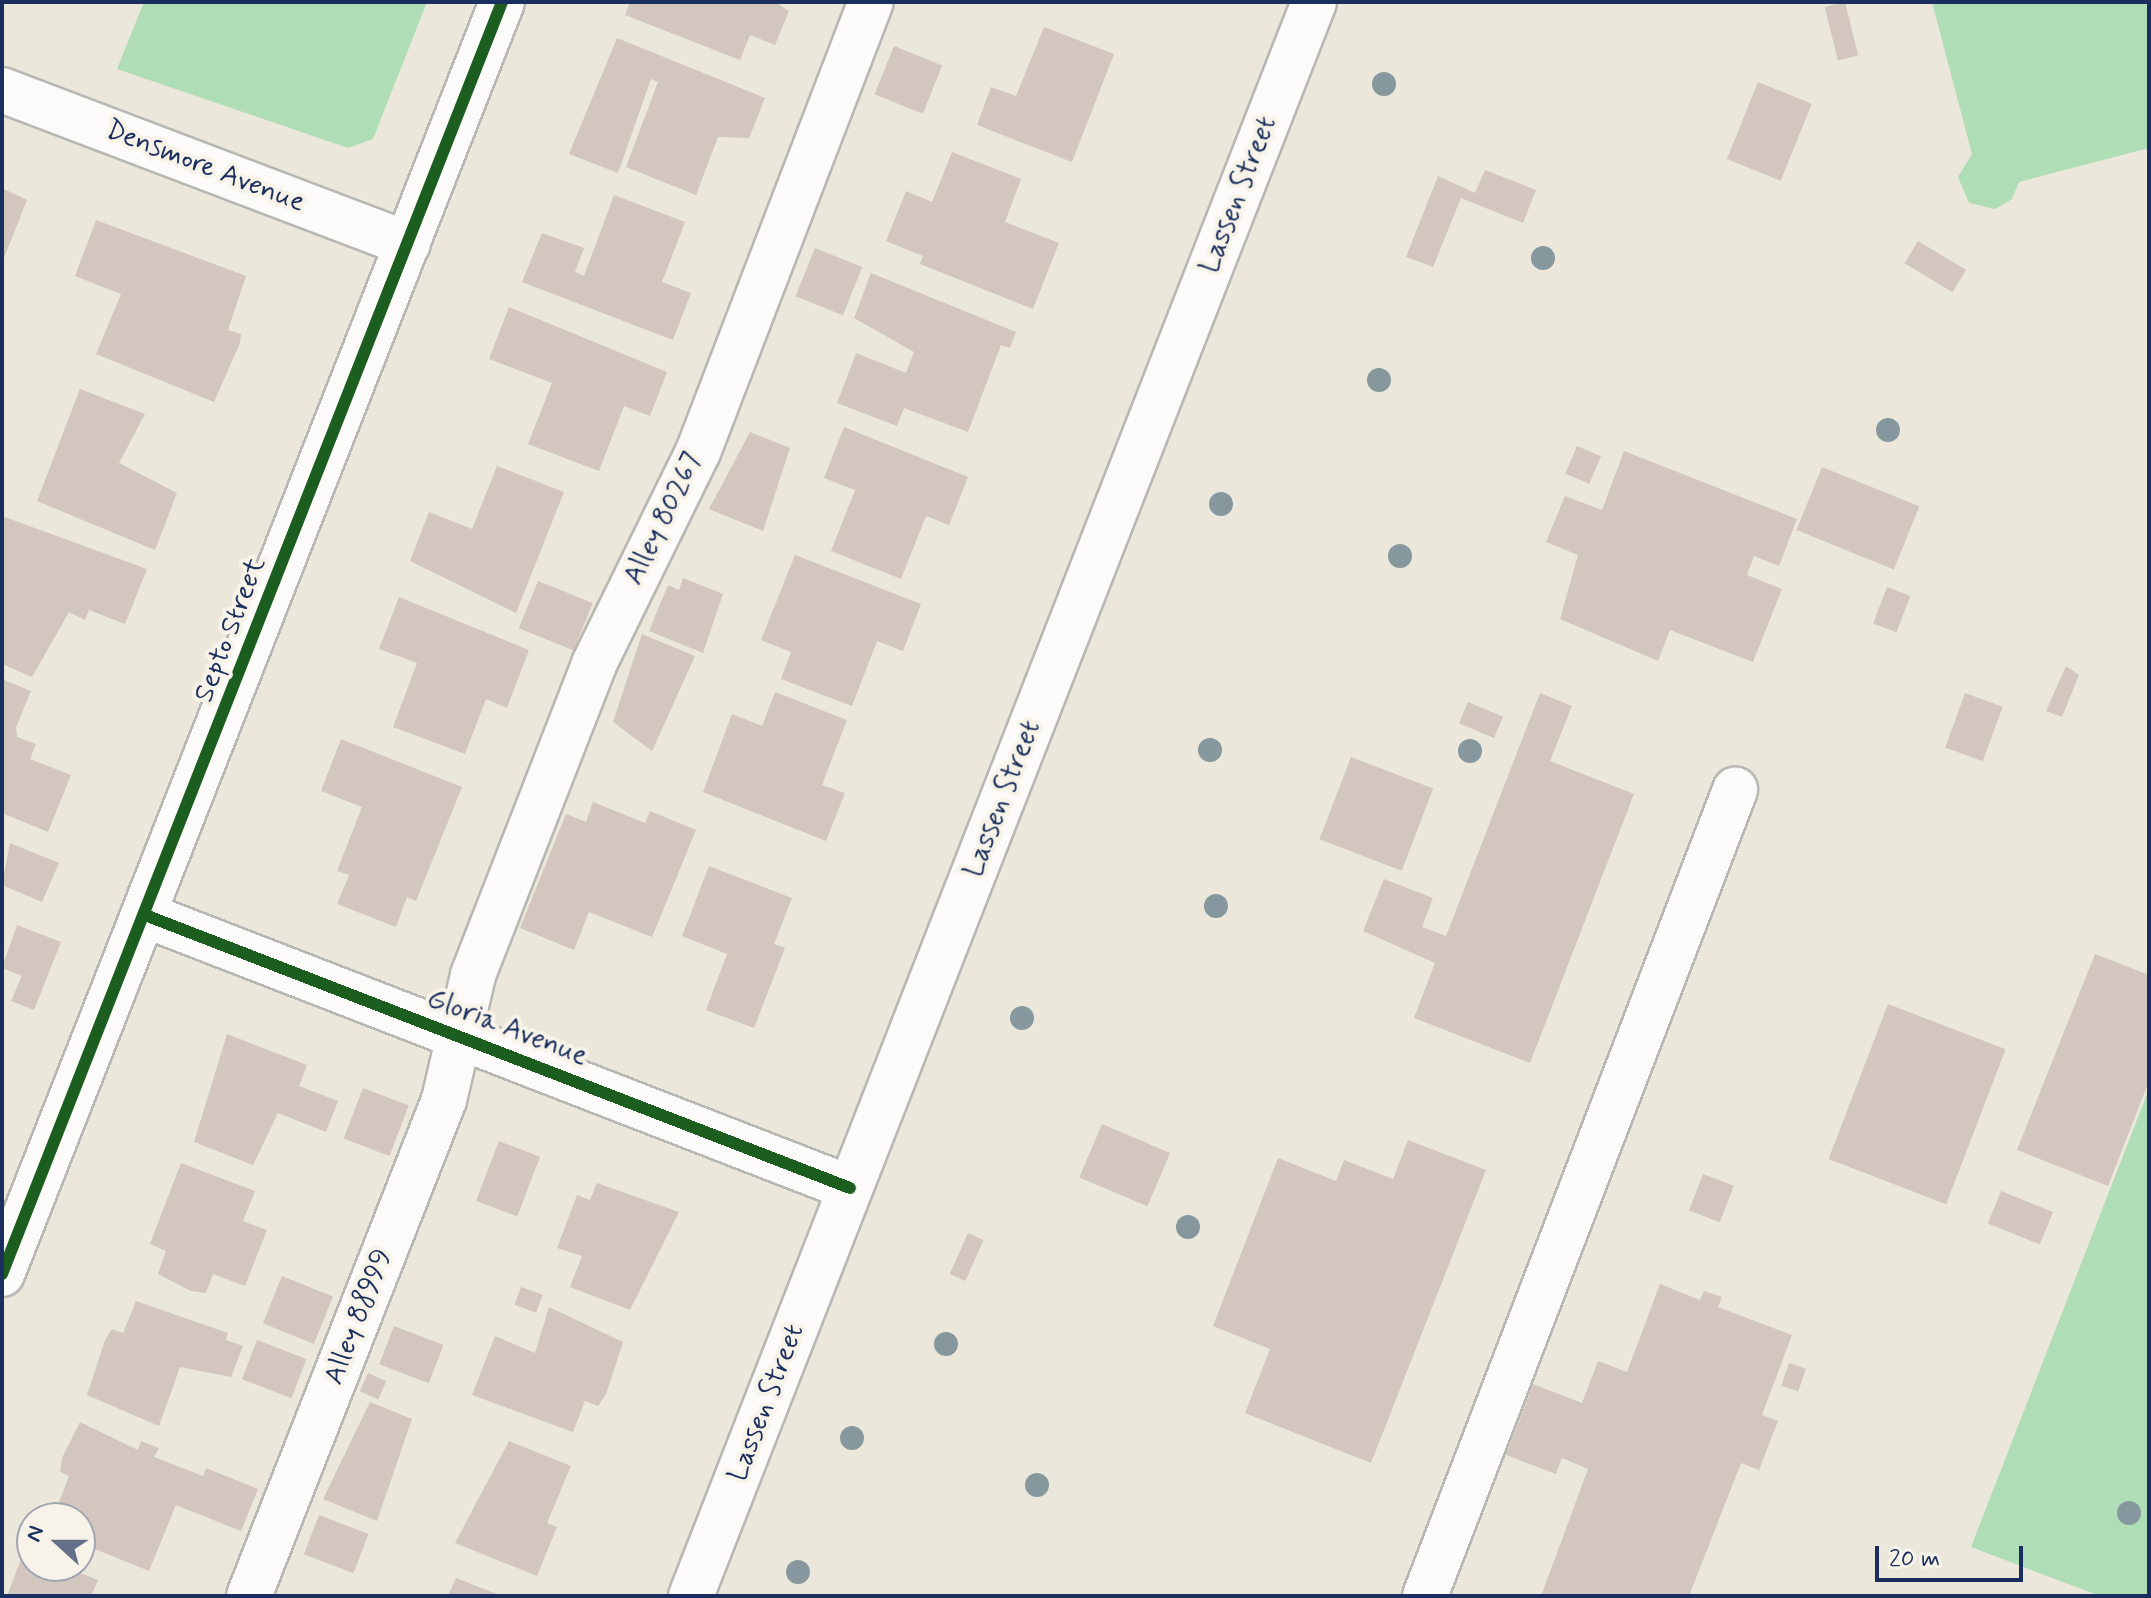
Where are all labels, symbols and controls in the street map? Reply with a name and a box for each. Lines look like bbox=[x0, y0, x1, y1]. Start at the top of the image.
street label: Lassen Street bbox=[1193, 110, 1285, 280]
street label: Densmore Avenue bbox=[101, 114, 309, 220]
street label: Alley 80267 bbox=[618, 447, 710, 591]
street label: Septo Street bbox=[188, 553, 274, 707]
street label: Lassen Street bbox=[957, 714, 1049, 884]
street label: Gloria Avenue bbox=[422, 982, 592, 1074]
street label: Alley 88999 bbox=[318, 1245, 400, 1389]
street label: Lassen Street bbox=[721, 1318, 813, 1488]
north arrow bbox=[16, 1502, 96, 1582]
text: N bbox=[20, 1522, 51, 1546]
scale bar bbox=[1879, 1530, 2027, 1580]
text: 20 m bbox=[1889, 1544, 1940, 1575]

